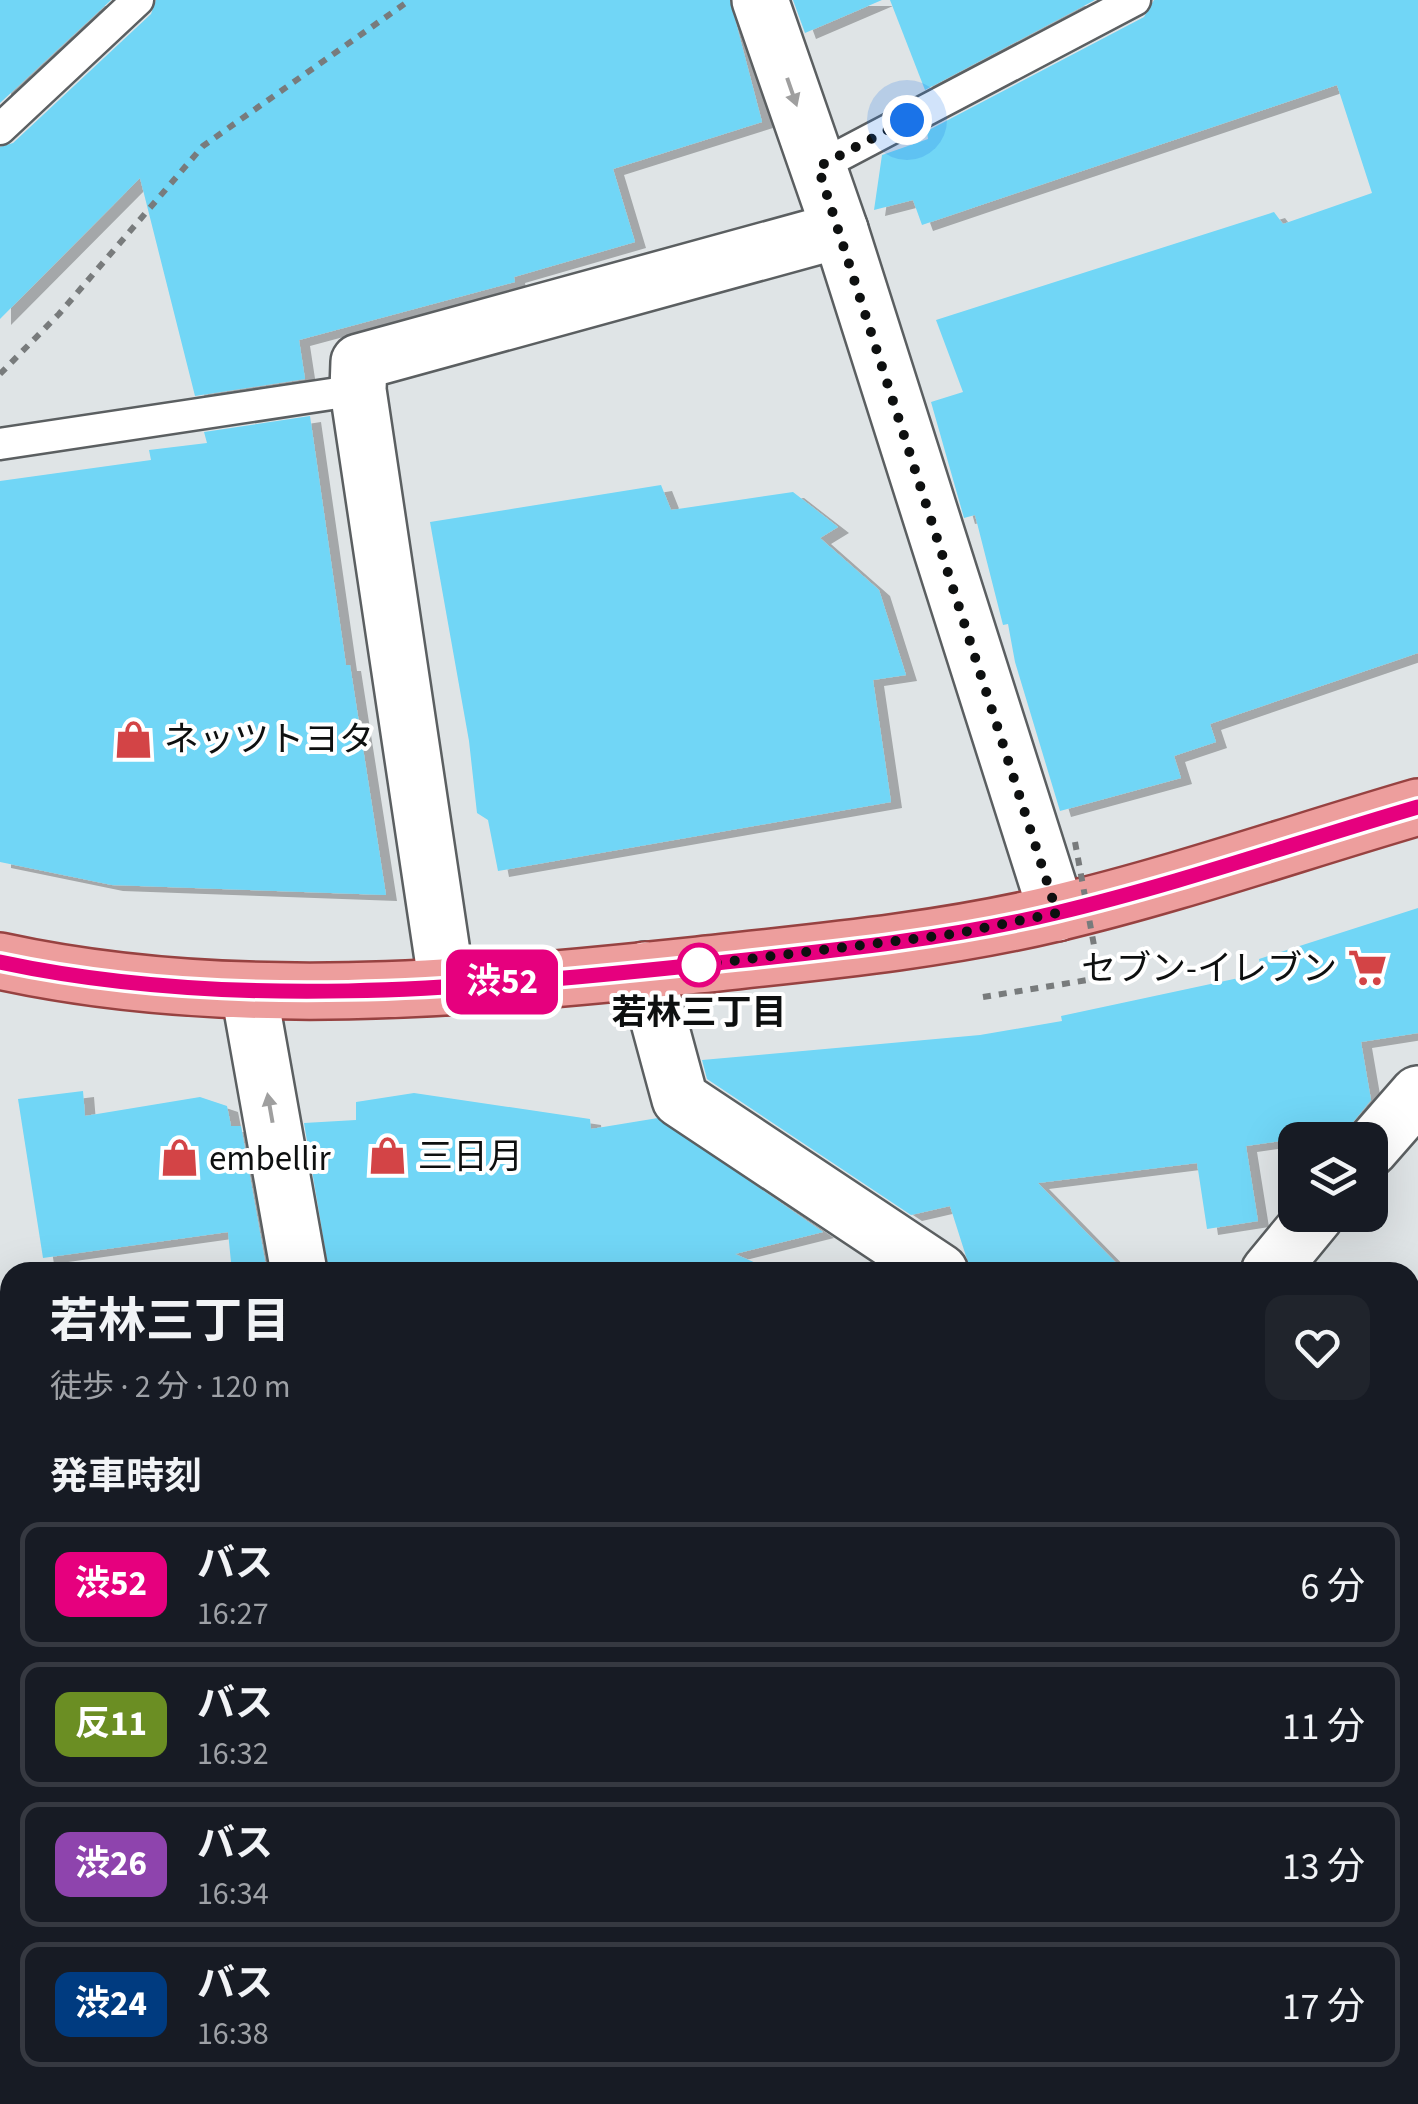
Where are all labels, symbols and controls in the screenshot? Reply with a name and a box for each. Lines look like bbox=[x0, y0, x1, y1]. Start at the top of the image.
one-way arrow bbox=[785, 78, 800, 108]
your location bbox=[882, 95, 932, 145]
place label: ネッツトヨタ bbox=[164, 715, 374, 765]
shop icon: ネッツトヨタ bbox=[113, 718, 155, 760]
marker: 若林三丁目 bbox=[678, 944, 720, 986]
place label: セブン-イレブン bbox=[1081, 944, 1337, 994]
supermarket icon: セブン-イレブン bbox=[1346, 947, 1388, 989]
line badge: 渋52 bbox=[444, 950, 560, 1014]
text: 渋52 bbox=[466, 957, 538, 1007]
place label: 若林三丁目 bbox=[611, 988, 787, 1038]
one-way arrow bbox=[262, 1091, 277, 1123]
map controls bbox=[1278, 1122, 1388, 1232]
button: layers bbox=[1278, 1122, 1388, 1232]
place label: 三日月 bbox=[418, 1132, 523, 1182]
place label: embellir bbox=[209, 1134, 332, 1184]
shop icon: 三日月 bbox=[367, 1135, 409, 1177]
shop icon: embellir bbox=[158, 1137, 200, 1179]
text: 若林三丁目 bbox=[50, 1288, 290, 1356]
button: heart bbox=[1265, 1295, 1370, 1400]
text: 徒歩 · 2 分 · 120 m bbox=[50, 1364, 290, 1410]
text: 発車時刻 bbox=[50, 1450, 202, 1504]
text: バス bbox=[197, 1537, 273, 1591]
text: 渋52 bbox=[75, 1559, 147, 1609]
text: 6 分 bbox=[1301, 1560, 1365, 1614]
text: 16:27 bbox=[197, 1591, 269, 1637]
text: バス bbox=[197, 1677, 273, 1731]
text: 反11 bbox=[75, 1699, 147, 1749]
text: 11 分 bbox=[1282, 1700, 1365, 1754]
text: 16:32 bbox=[197, 1731, 269, 1777]
text: バス bbox=[197, 1817, 273, 1871]
text: 渋26 bbox=[75, 1839, 147, 1889]
text: 13 分 bbox=[1282, 1840, 1365, 1894]
text: 16:34 bbox=[197, 1871, 269, 1917]
text: バス bbox=[197, 1957, 273, 2011]
text: 渋24 bbox=[75, 1979, 147, 2029]
text: 17 分 bbox=[1282, 1980, 1365, 2034]
text: 16:38 bbox=[197, 2011, 269, 2057]

